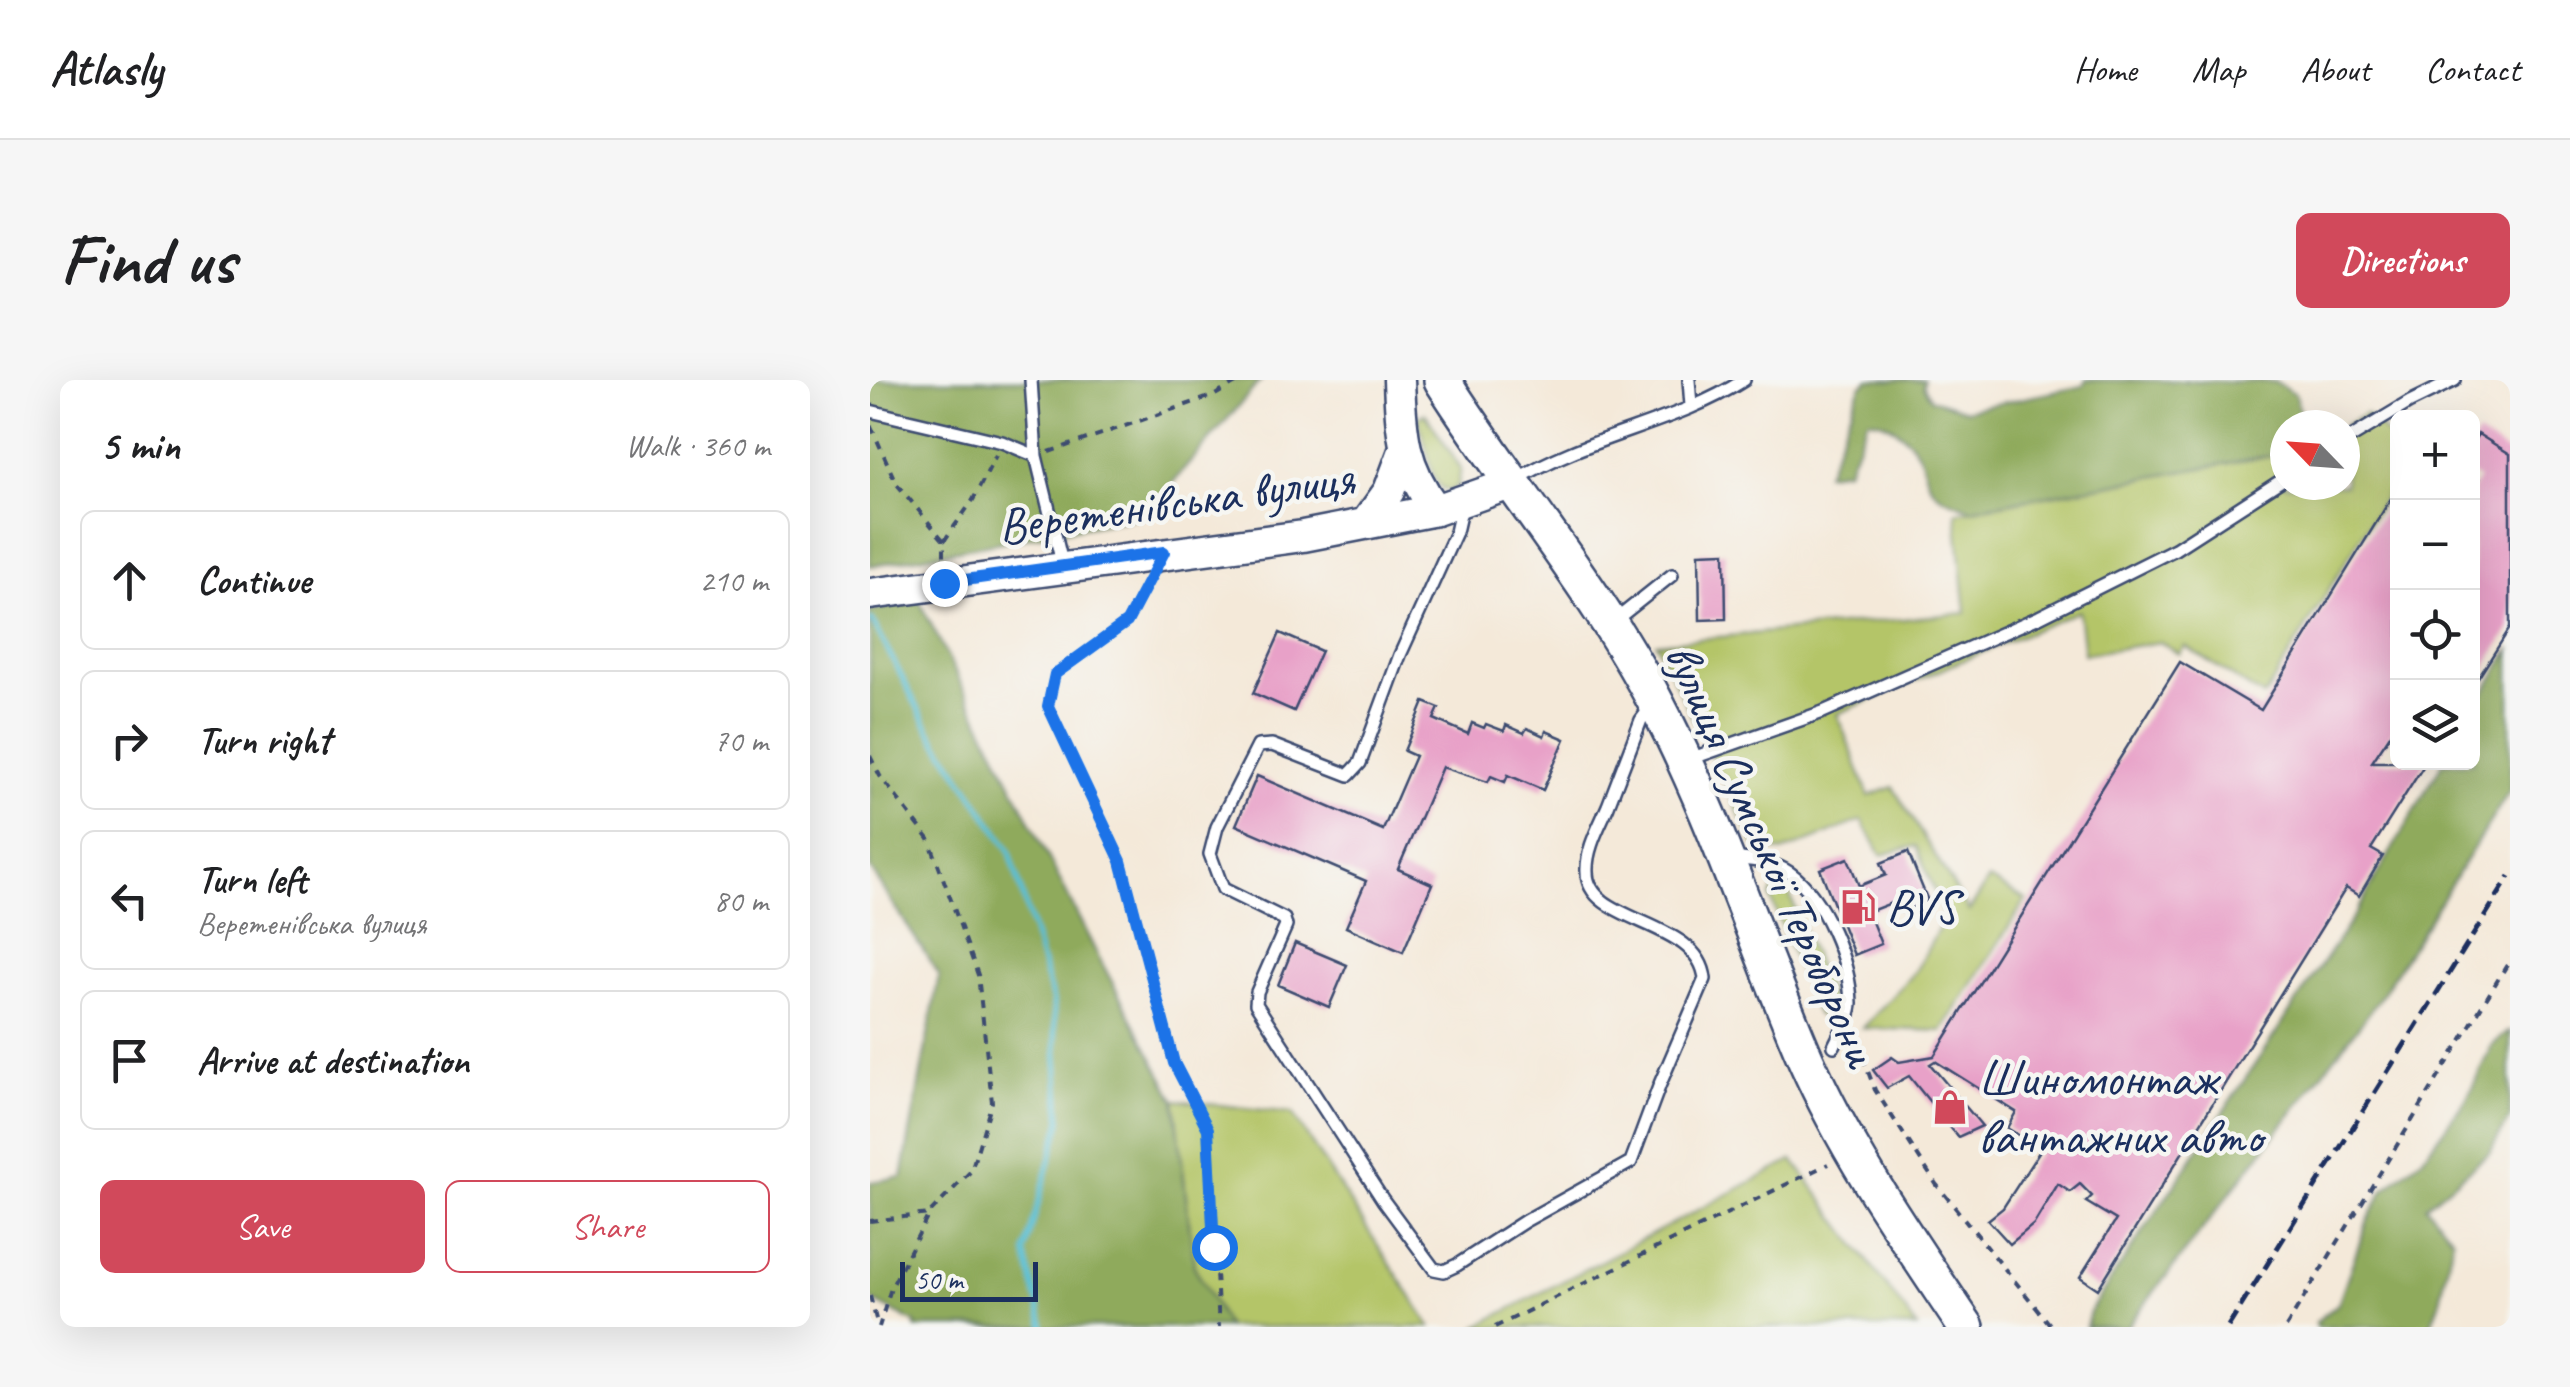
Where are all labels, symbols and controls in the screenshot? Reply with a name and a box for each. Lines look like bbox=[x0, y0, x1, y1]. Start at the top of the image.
text: Atlasly bbox=[50, 39, 162, 99]
text: Home bbox=[2074, 47, 2137, 92]
text: Map bbox=[2192, 47, 2245, 92]
text: About bbox=[2300, 47, 2370, 92]
text: Contact bbox=[2425, 47, 2520, 92]
button: Directions bbox=[2296, 213, 2510, 308]
text: Find us bbox=[60, 216, 235, 304]
north arrow bbox=[2270, 410, 2360, 500]
map controls bbox=[2390, 410, 2480, 770]
button: + bbox=[2390, 410, 2480, 500]
text: 5 min bbox=[100, 419, 180, 472]
text: Walk · 360 m bbox=[626, 425, 770, 466]
street label: Веретенівська вулиця bbox=[994, 446, 1360, 558]
button: − bbox=[2390, 500, 2480, 590]
icon: ahead bbox=[102, 553, 157, 608]
text: Continue bbox=[197, 557, 311, 604]
text: 210 m bbox=[699, 560, 768, 601]
route end bbox=[922, 561, 968, 607]
button: locate bbox=[2390, 590, 2480, 680]
street label: вулиця Сумської Тероборони bbox=[1650, 633, 1895, 1078]
button: layers bbox=[2390, 680, 2480, 770]
icon: right bbox=[102, 713, 157, 768]
text: Turn right bbox=[197, 717, 331, 764]
text: 70 m bbox=[714, 720, 768, 761]
text: Turn left bbox=[197, 856, 307, 903]
icon: left bbox=[102, 873, 157, 928]
place label: BVS bbox=[1886, 876, 1965, 939]
text: 80 m bbox=[714, 880, 768, 921]
fuel station icon: BVS bbox=[1839, 888, 1877, 926]
text: Веретенівська вулиця bbox=[197, 903, 426, 944]
icon: arrive bbox=[102, 1033, 157, 1088]
text: Arrive at destination bbox=[197, 1037, 469, 1084]
place label: Шиномонтаж вантажних авто bbox=[1978, 1047, 2267, 1168]
shop icon: Шиномонтаж вантажних авто bbox=[1931, 1088, 1969, 1126]
button: Save bbox=[100, 1180, 425, 1273]
button: Share bbox=[445, 1180, 770, 1273]
route start bbox=[1192, 1225, 1238, 1271]
scale bar bbox=[900, 1257, 1038, 1301]
text: 50 m bbox=[915, 1262, 963, 1297]

